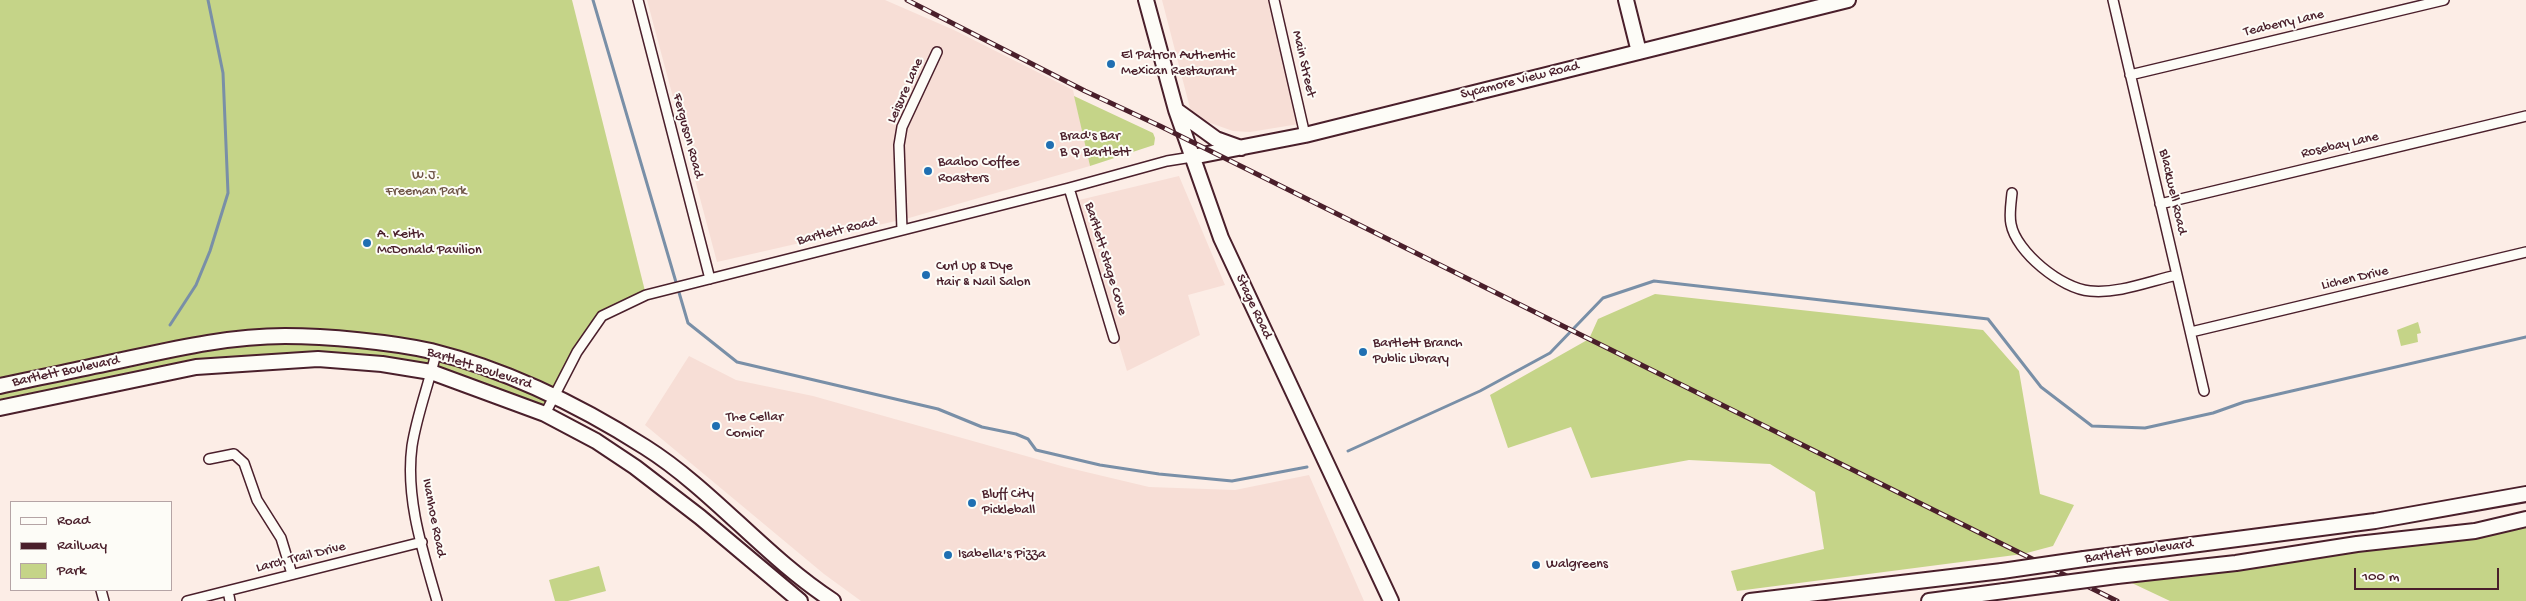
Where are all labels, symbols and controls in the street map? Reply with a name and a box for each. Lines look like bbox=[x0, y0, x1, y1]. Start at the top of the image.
street label: Teaberry Lane bbox=[2242, 7, 2326, 41]
street label: Main Street bbox=[1287, 29, 1319, 99]
place label: El Patron Authentic Mexican Restaurant bbox=[1121, 48, 1236, 80]
street label: Leisure Lane bbox=[884, 56, 928, 126]
marker: El Patron Authentic Mexican Restaurant bbox=[1105, 58, 1117, 70]
street label: Sycamore View Road bbox=[1459, 58, 1581, 104]
street label: Ferguson Road bbox=[668, 92, 706, 180]
place label: Brad's Bar B Q Bartlett bbox=[1060, 129, 1131, 162]
street label: Rosebay Lane bbox=[2300, 129, 2380, 163]
marker: Brad's Bar B Q Bartlett bbox=[1044, 139, 1056, 151]
street label: Blackwell Road bbox=[2154, 148, 2190, 236]
place label: Baaloo Coffee Roasters bbox=[938, 155, 1020, 188]
marker: Baaloo Coffee Roasters bbox=[922, 165, 934, 177]
park label: W.J. Freeman Park bbox=[386, 168, 466, 200]
street label: Bartlett Stage Cove bbox=[1080, 200, 1130, 318]
street label: Bartlett Road bbox=[796, 214, 878, 250]
place label: A. Keith McDonald Pavilion bbox=[377, 227, 482, 260]
marker: A. Keith McDonald Pavilion bbox=[361, 237, 373, 249]
place label: Curl Up & Dye Hair & Nail Salon bbox=[936, 259, 1030, 292]
street label: Lichen Drive bbox=[2320, 263, 2390, 295]
marker: Curl Up & Dye Hair & Nail Salon bbox=[920, 269, 932, 281]
street label: Stage Road bbox=[1231, 272, 1275, 342]
place label: Bartlett Branch Public Library bbox=[1373, 336, 1462, 368]
street label: Bartlett Boulevard bbox=[425, 344, 533, 394]
marker: Bartlett Branch Public Library bbox=[1357, 346, 1369, 358]
street label: Bartlett Boulevard bbox=[11, 352, 121, 392]
place label: The Cellar Comicr bbox=[726, 410, 783, 442]
marker: The Cellar Comicr bbox=[710, 420, 722, 432]
street label: Ivanhoe Road bbox=[417, 477, 449, 559]
place label: Bluff City Pickleball bbox=[982, 487, 1035, 520]
marker: Bluff City Pickleball bbox=[966, 497, 978, 509]
legend bbox=[10, 501, 172, 591]
text: Road bbox=[57, 512, 90, 530]
street label: Bartlett Boulevard bbox=[2084, 536, 2194, 568]
text: Railway bbox=[57, 537, 107, 555]
street label: Larch Trail Drive bbox=[255, 539, 347, 577]
place label: Isabella's Pizza bbox=[958, 547, 1046, 563]
marker: Isabella's Pizza bbox=[942, 549, 954, 561]
place label: Walgreens bbox=[1546, 557, 1608, 573]
scale bar bbox=[2356, 558, 2501, 590]
marker: Walgreens bbox=[1530, 559, 1542, 571]
text: Park bbox=[57, 562, 86, 580]
text: 100 m bbox=[2362, 568, 2399, 586]

